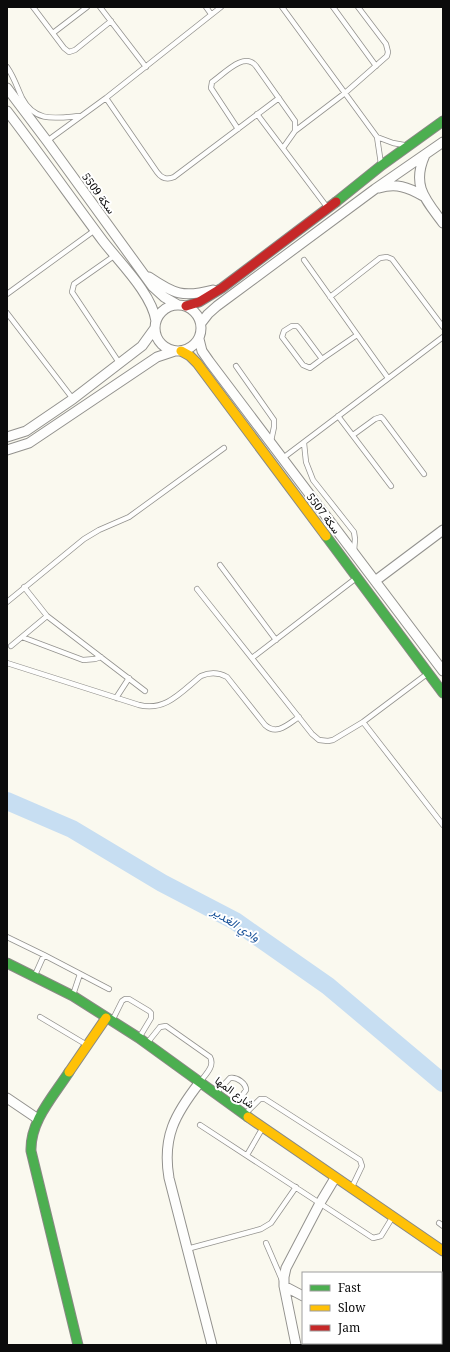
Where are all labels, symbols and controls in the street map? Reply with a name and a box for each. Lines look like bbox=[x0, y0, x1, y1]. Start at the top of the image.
street label: سكة 5509 bbox=[79, 169, 119, 217]
street label: سكة 5507 bbox=[304, 490, 344, 537]
water label: وادي الغدير bbox=[207, 902, 264, 947]
street label: شارع المها bbox=[212, 1073, 258, 1112]
legend bbox=[302, 1272, 442, 1344]
text: Fast bbox=[338, 1279, 361, 1296]
text: Slow bbox=[338, 1299, 366, 1316]
text: Jam bbox=[337, 1319, 360, 1336]

